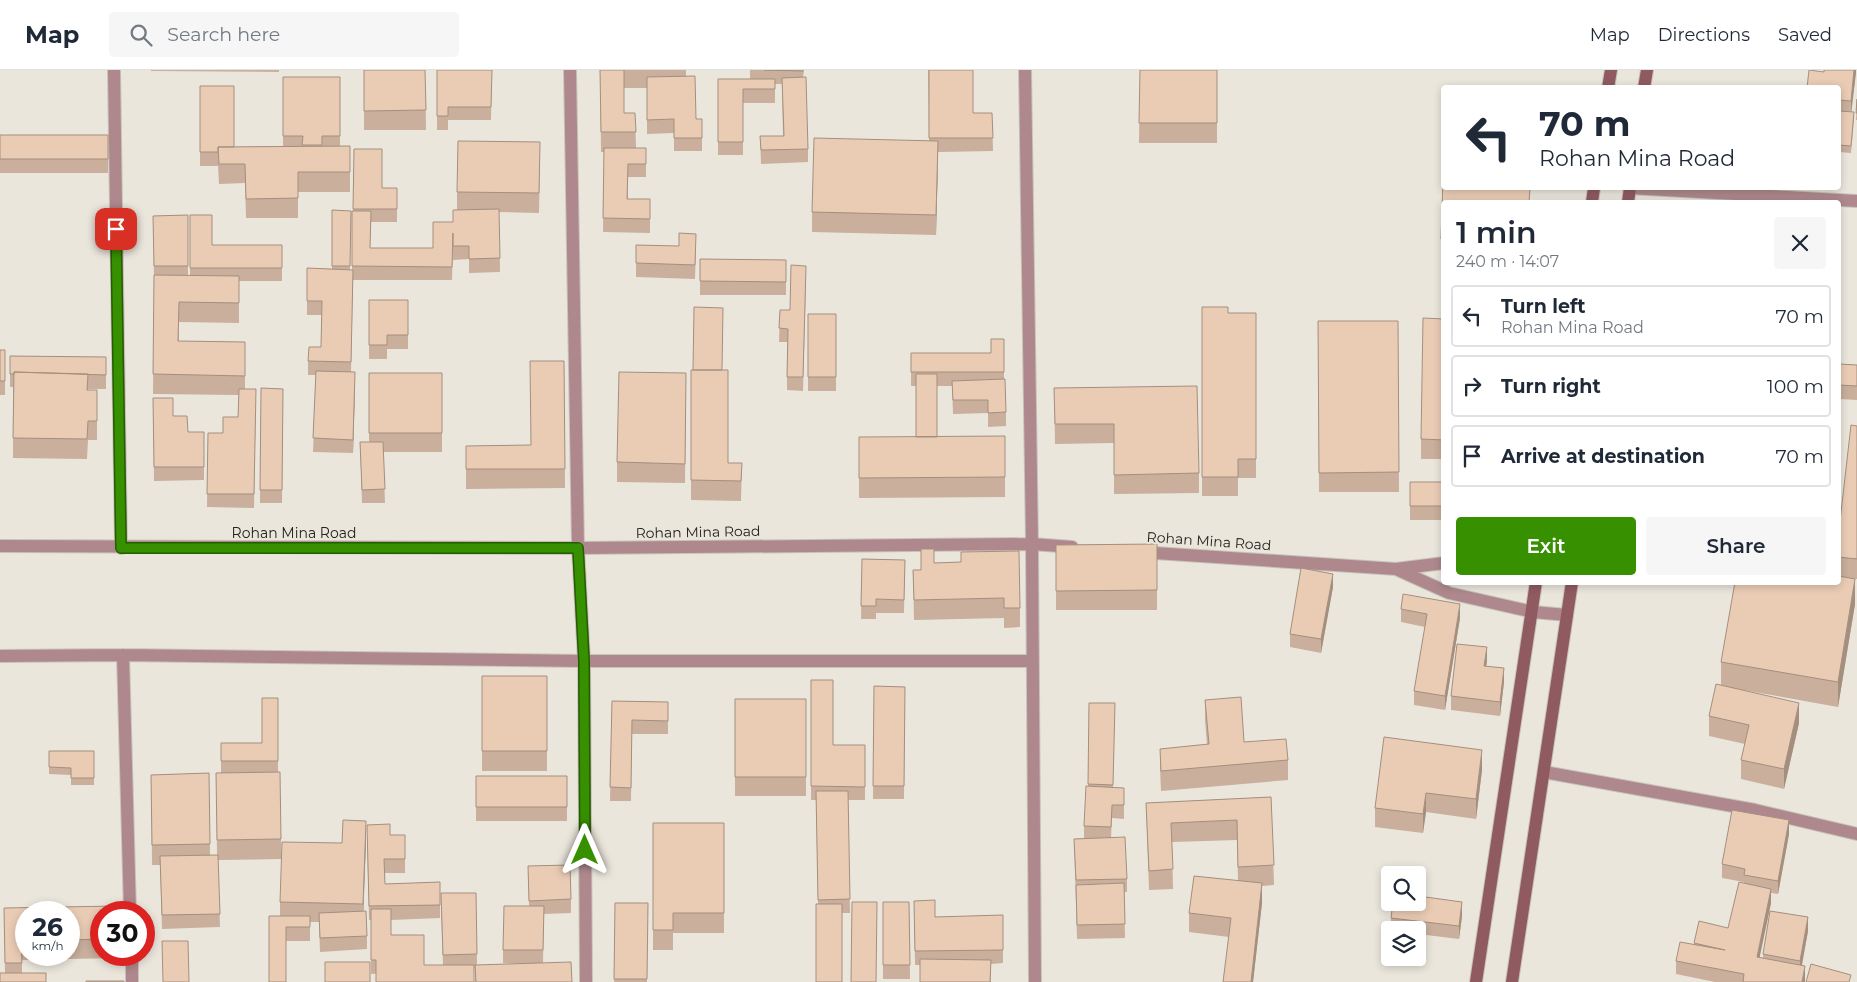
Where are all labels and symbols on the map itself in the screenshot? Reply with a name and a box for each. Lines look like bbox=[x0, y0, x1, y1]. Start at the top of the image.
pin bbox=[95, 208, 137, 250]
street label: Rohan Mina Road bbox=[635, 522, 761, 542]
street label: Rohan Mina Road bbox=[232, 524, 356, 542]
street label: Rohan Mina Road bbox=[1146, 528, 1272, 554]
position arrow bbox=[558, 823, 610, 875]
speed limit sign: 30 bbox=[90, 901, 155, 966]

